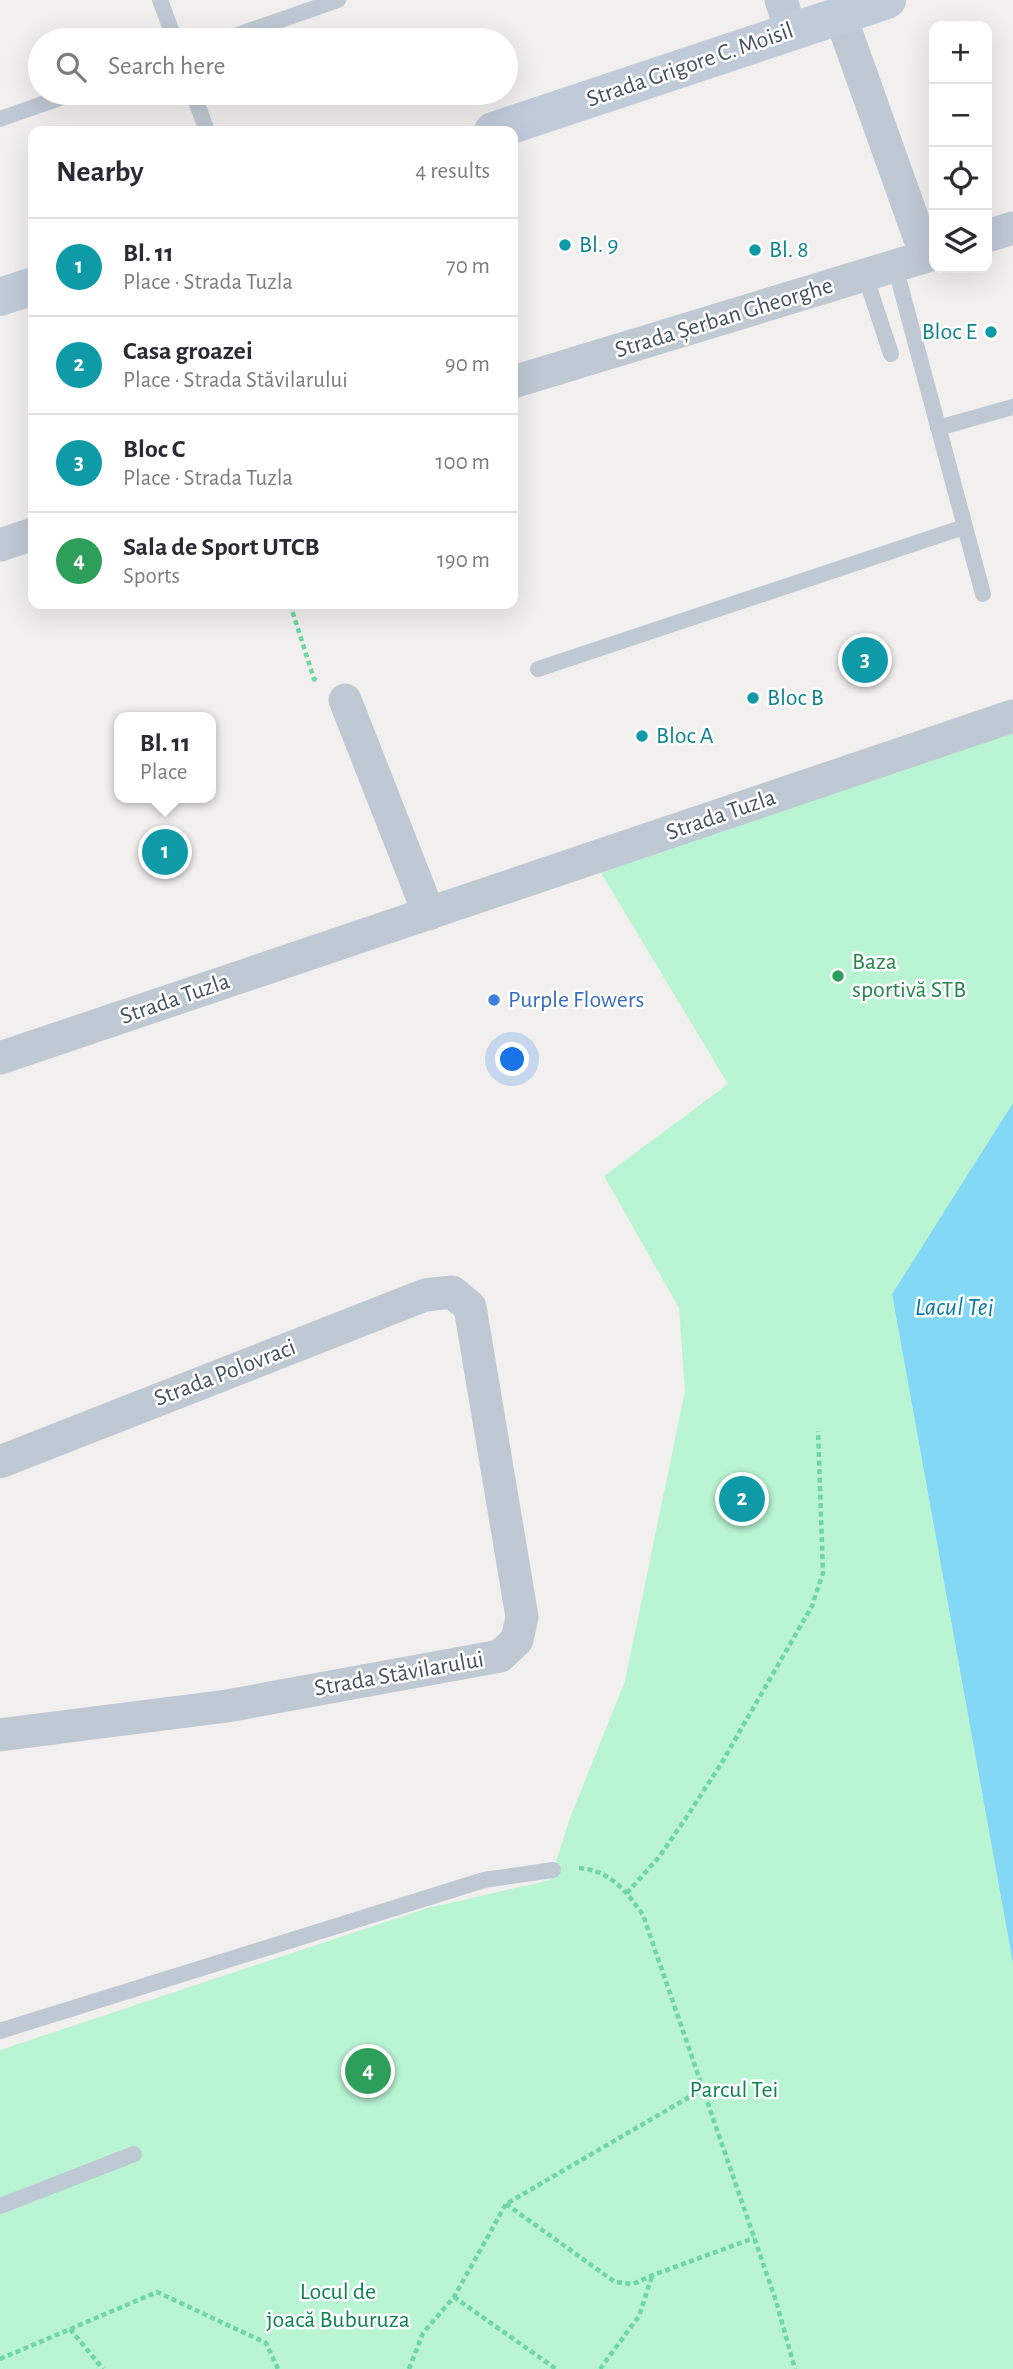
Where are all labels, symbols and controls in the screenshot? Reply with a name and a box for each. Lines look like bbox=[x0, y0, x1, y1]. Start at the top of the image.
street label: Strada Grigore C. Moisil bbox=[583, 18, 797, 112]
map controls bbox=[929, 21, 992, 273]
button: + bbox=[929, 21, 992, 84]
search box bbox=[28, 28, 518, 105]
icon: search bbox=[52, 48, 90, 86]
text: Search here bbox=[108, 53, 226, 79]
button: − bbox=[929, 84, 992, 147]
button: locate bbox=[929, 147, 992, 210]
text: Nearby bbox=[56, 157, 144, 187]
text: 4 results bbox=[415, 160, 490, 183]
button: layers bbox=[929, 210, 992, 273]
place label: Bl. 9 bbox=[579, 233, 619, 257]
marker: Bl. 9 bbox=[557, 237, 573, 253]
place label: Bl. 8 bbox=[769, 238, 809, 262]
text: Bl. 11 bbox=[123, 240, 174, 266]
marker: Bl. 8 bbox=[747, 242, 763, 258]
text: 1 bbox=[75, 255, 83, 278]
text: 70 m bbox=[446, 255, 490, 278]
text: Place · Strada Tuzla bbox=[123, 271, 293, 294]
street label: Strada Șerban Gheorghe bbox=[612, 273, 836, 364]
place label: Bloc E bbox=[922, 320, 977, 344]
marker: Bloc E bbox=[983, 324, 999, 340]
text: Casa groazei bbox=[123, 338, 253, 364]
text: 2 bbox=[74, 353, 84, 376]
text: 90 m bbox=[445, 353, 490, 376]
text: Place · Strada Stăvilarului bbox=[123, 369, 348, 392]
text: Bloc C bbox=[123, 436, 185, 462]
text: 3 bbox=[74, 451, 84, 474]
text: 100 m bbox=[436, 451, 490, 474]
text: Place · Strada Tuzla bbox=[123, 467, 293, 490]
text: Sala de Sport UTCB bbox=[123, 534, 320, 560]
text: 4 bbox=[73, 549, 85, 572]
text: 190 m bbox=[437, 549, 490, 572]
text: Sports bbox=[123, 565, 180, 588]
pin: 3 bbox=[842, 634, 888, 686]
place label: Bloc B bbox=[767, 686, 824, 710]
marker: Bloc B bbox=[745, 690, 761, 706]
popup bbox=[114, 712, 216, 803]
place label: Bloc A bbox=[656, 724, 714, 748]
marker: Bloc A bbox=[634, 728, 650, 744]
text: Bl. 11 bbox=[140, 730, 190, 756]
text: Place bbox=[140, 761, 187, 784]
street label: Strada Tuzla bbox=[663, 785, 779, 845]
pin: 1 bbox=[142, 826, 188, 878]
place label: Baza sportivă STB bbox=[852, 950, 966, 1002]
marker: Baza sportivă STB bbox=[830, 968, 846, 984]
street label: Strada Tuzla bbox=[117, 969, 233, 1029]
place label: Purple Flowers bbox=[508, 988, 644, 1012]
marker: Purple Flowers bbox=[486, 992, 502, 1008]
your location bbox=[495, 1042, 529, 1076]
water label: Lacul Tei bbox=[915, 1294, 994, 1320]
street label: Strada Polovraci bbox=[151, 1335, 299, 1411]
pin: 2 bbox=[719, 1473, 765, 1525]
street label: Strada Stăvilarului bbox=[312, 1647, 486, 1701]
pin: 4 bbox=[345, 2045, 391, 2097]
park label: Parcul Tei bbox=[690, 2078, 778, 2102]
park label: Locul de joacă Buburuza bbox=[266, 2280, 410, 2332]

